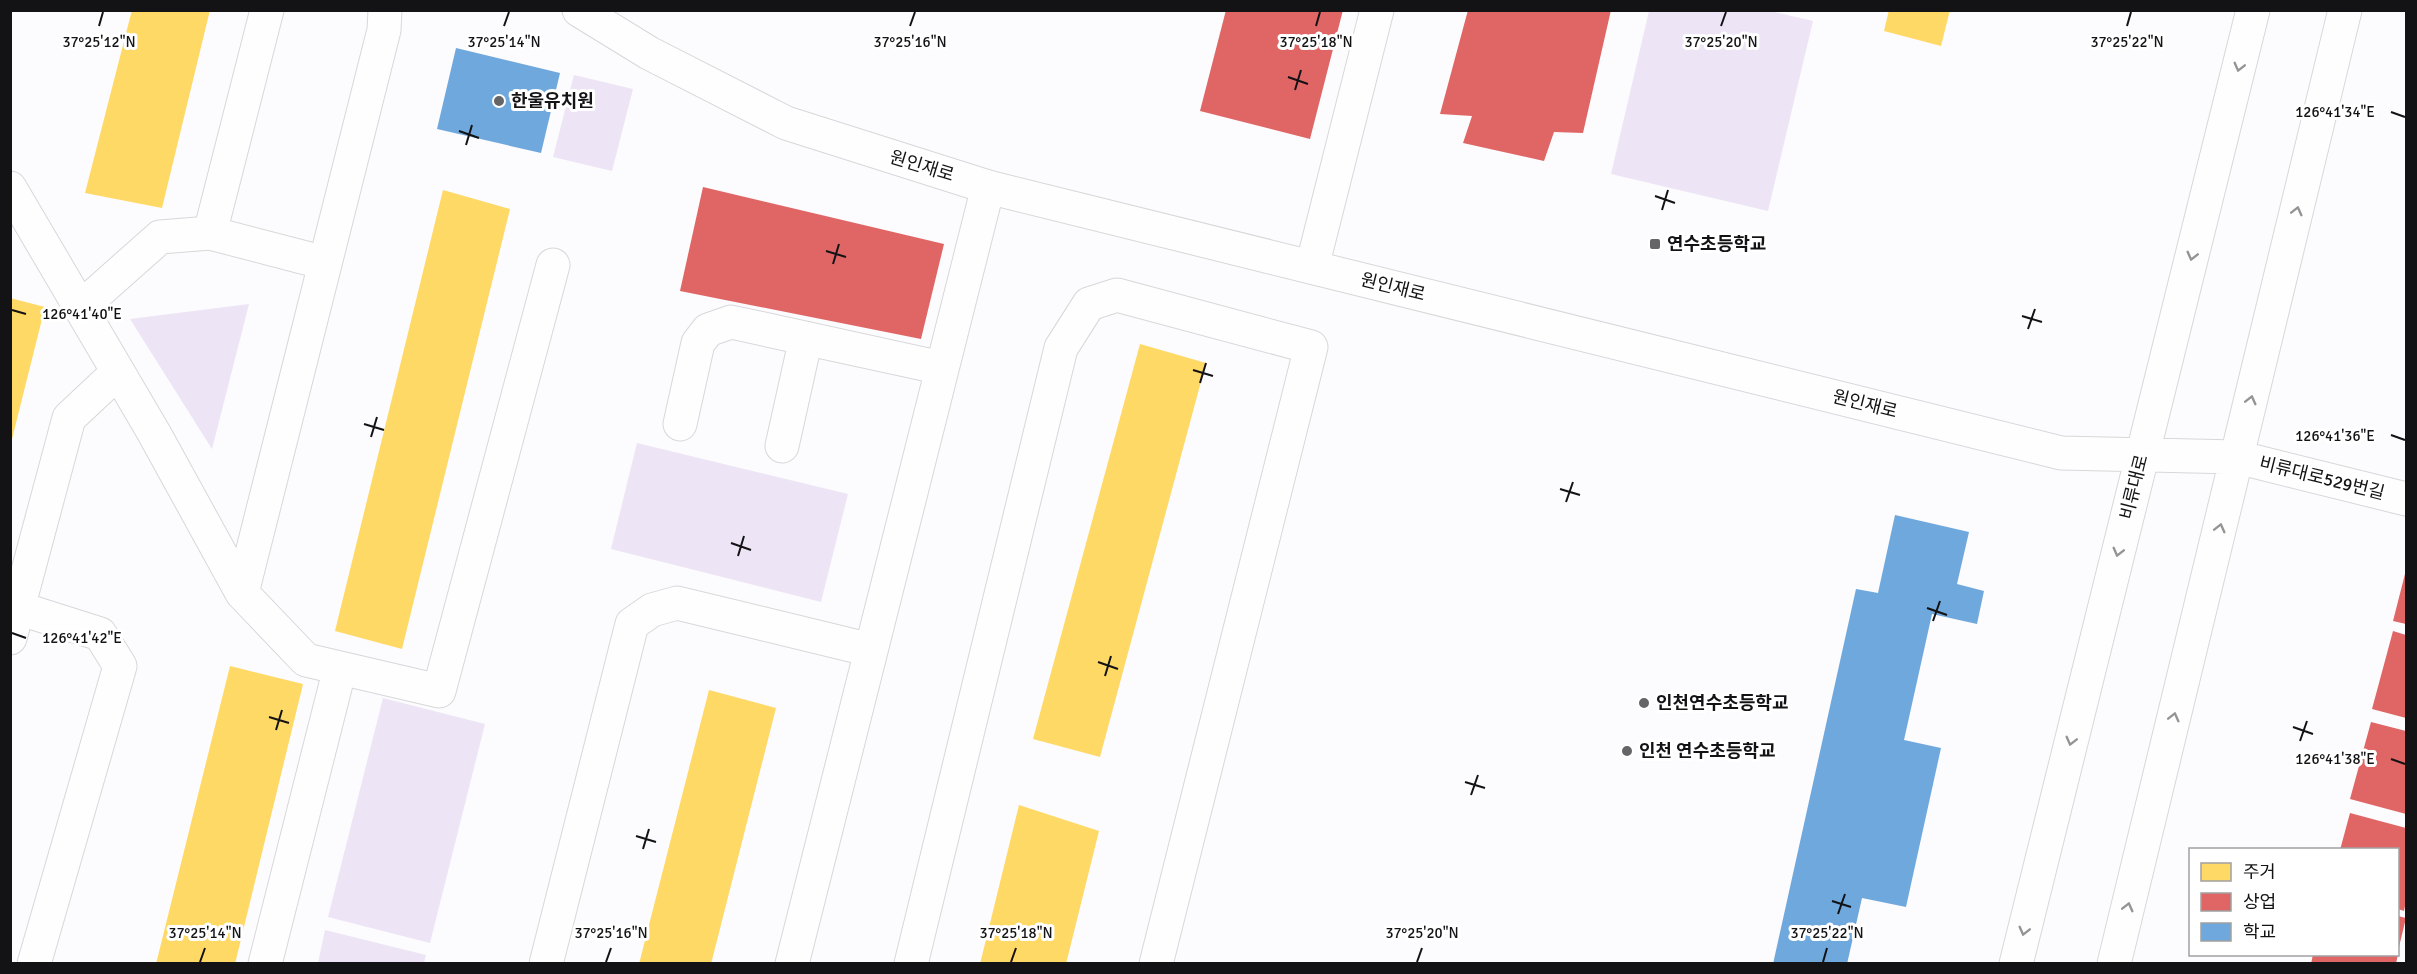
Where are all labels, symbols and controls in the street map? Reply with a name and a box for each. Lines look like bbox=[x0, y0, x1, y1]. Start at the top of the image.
text: 37°25'12"N bbox=[62, 33, 136, 51]
text: 37°25'14"N bbox=[467, 33, 541, 51]
text: 37°25'16"N bbox=[873, 33, 947, 51]
text: 37°25'18"N bbox=[1279, 33, 1353, 51]
text: 37°25'20"N bbox=[1684, 33, 1758, 51]
text: 37°25'22"N bbox=[2090, 33, 2164, 51]
one-way arrow bbox=[2234, 61, 2246, 72]
place label: 한울유치원 bbox=[511, 90, 594, 112]
marker: 한울유치원 bbox=[492, 94, 506, 108]
text: 126°41'34"E bbox=[2295, 103, 2375, 121]
street label: 원인재로 bbox=[887, 146, 957, 186]
one-way arrow bbox=[2289, 206, 2302, 216]
place label: 연수초등학교 bbox=[1667, 233, 1766, 255]
marker: 연수초등학교 bbox=[1648, 237, 1662, 251]
one-way arrow bbox=[2186, 251, 2199, 261]
street label: 원인재로 bbox=[1358, 268, 1428, 306]
text: 126°41'40"E bbox=[42, 305, 122, 323]
street label: 원인재로 bbox=[1830, 385, 1900, 423]
one-way arrow bbox=[2244, 395, 2257, 405]
text: 126°41'36"E bbox=[2295, 427, 2375, 445]
street label: 비류대로 bbox=[2115, 452, 2153, 522]
street label: 비류대로529번길 bbox=[2257, 452, 2387, 504]
one-way arrow bbox=[2213, 523, 2226, 533]
one-way arrow bbox=[2113, 547, 2126, 557]
text: 126°41'42"E bbox=[42, 629, 122, 647]
place label: 인천연수초등학교 bbox=[1656, 692, 1788, 714]
marker: 인천연수초등학교 bbox=[1637, 696, 1651, 710]
one-way arrow bbox=[2167, 712, 2180, 722]
one-way arrow bbox=[2066, 736, 2078, 746]
place label: 인천 연수초등학교 bbox=[1639, 740, 1775, 762]
marker: 인천 연수초등학교 bbox=[1620, 744, 1634, 758]
text: 126°41'38"E bbox=[2295, 750, 2375, 768]
legend bbox=[2189, 848, 2399, 956]
text: 주거 bbox=[2243, 861, 2276, 883]
text: 상업 bbox=[2243, 891, 2276, 913]
one-way arrow bbox=[2121, 902, 2134, 912]
text: 학교 bbox=[2243, 921, 2276, 943]
text: 37°25'14"N bbox=[168, 924, 242, 942]
text: 37°25'16"N bbox=[574, 924, 648, 942]
text: 37°25'18"N bbox=[979, 924, 1053, 942]
text: 37°25'20"N bbox=[1385, 924, 1459, 942]
text: 37°25'22"N bbox=[1790, 924, 1864, 942]
one-way arrow bbox=[2018, 925, 2031, 935]

